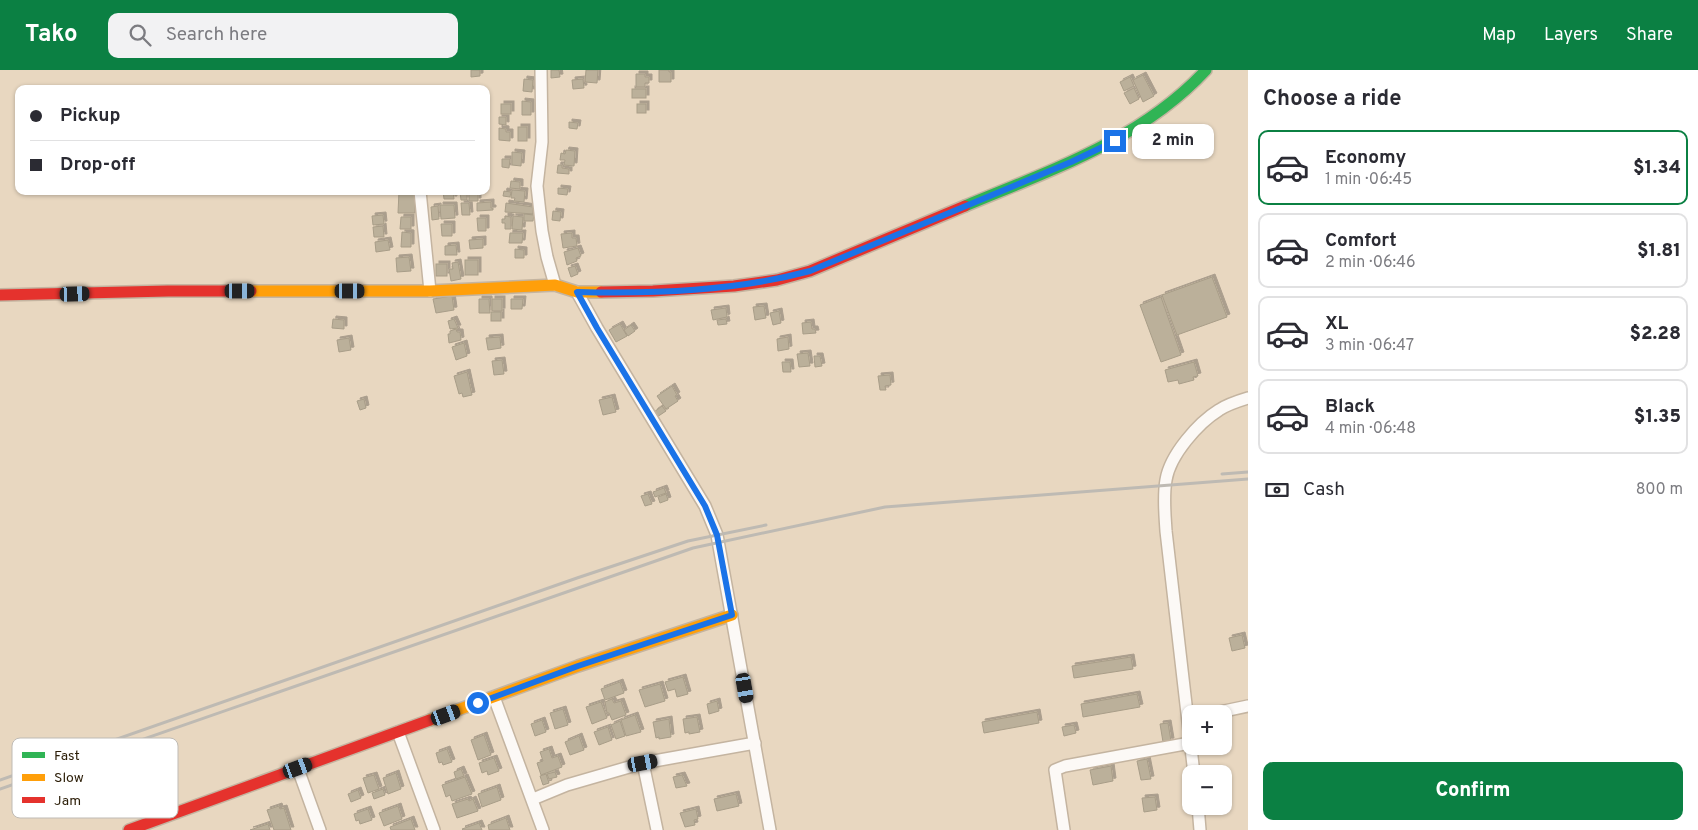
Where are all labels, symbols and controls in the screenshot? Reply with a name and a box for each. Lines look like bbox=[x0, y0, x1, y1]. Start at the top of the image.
search box bbox=[108, 13, 458, 58]
text: Tako bbox=[25, 20, 78, 50]
icon: search bbox=[126, 21, 154, 49]
text: Search here bbox=[166, 23, 267, 47]
text: Map bbox=[1482, 24, 1516, 47]
text: Layers bbox=[1544, 24, 1598, 47]
text: Share bbox=[1626, 24, 1673, 47]
text: Choose a ride bbox=[1263, 86, 1401, 113]
text: Pickup bbox=[60, 104, 120, 128]
callout: 2 min bbox=[1132, 124, 1215, 158]
route end bbox=[1104, 130, 1126, 152]
text: 2 min bbox=[1152, 131, 1194, 151]
icon: car bbox=[1265, 145, 1310, 190]
text: Economy bbox=[1325, 146, 1406, 170]
text: Drop-off bbox=[60, 153, 135, 177]
text: $1.34 bbox=[1633, 156, 1681, 180]
text: 1 min · 06:45 bbox=[1325, 170, 1412, 190]
icon: car bbox=[1265, 228, 1310, 273]
text: Comfort bbox=[1325, 229, 1397, 253]
text: $1.81 bbox=[1637, 239, 1681, 263]
text: 2 min · 06:46 bbox=[1325, 253, 1416, 273]
car bbox=[225, 284, 255, 299]
car bbox=[335, 284, 365, 299]
car bbox=[59, 286, 90, 302]
icon: car bbox=[1265, 311, 1310, 356]
text: XL bbox=[1325, 312, 1348, 336]
text: $2.28 bbox=[1629, 322, 1681, 346]
text: 3 min · 06:47 bbox=[1325, 336, 1414, 356]
icon: car bbox=[1265, 394, 1310, 439]
text: Black bbox=[1325, 395, 1375, 419]
text: $1.35 bbox=[1634, 405, 1681, 429]
text: 4 min · 06:48 bbox=[1325, 419, 1416, 439]
icon: cash bbox=[1263, 476, 1291, 504]
text: Cash bbox=[1303, 478, 1345, 502]
text: 800 m bbox=[1636, 480, 1683, 500]
car bbox=[735, 672, 754, 704]
route start bbox=[467, 692, 489, 714]
car bbox=[429, 703, 462, 727]
map controls bbox=[1182, 705, 1232, 815]
button: + bbox=[1182, 705, 1232, 755]
legend bbox=[12, 738, 178, 818]
text: Fast bbox=[54, 748, 80, 765]
car bbox=[626, 753, 659, 773]
car bbox=[281, 756, 314, 780]
button: Confirm bbox=[1263, 762, 1683, 820]
button: − bbox=[1182, 765, 1232, 815]
text: Slow bbox=[54, 770, 84, 787]
text: Jam bbox=[54, 793, 81, 810]

